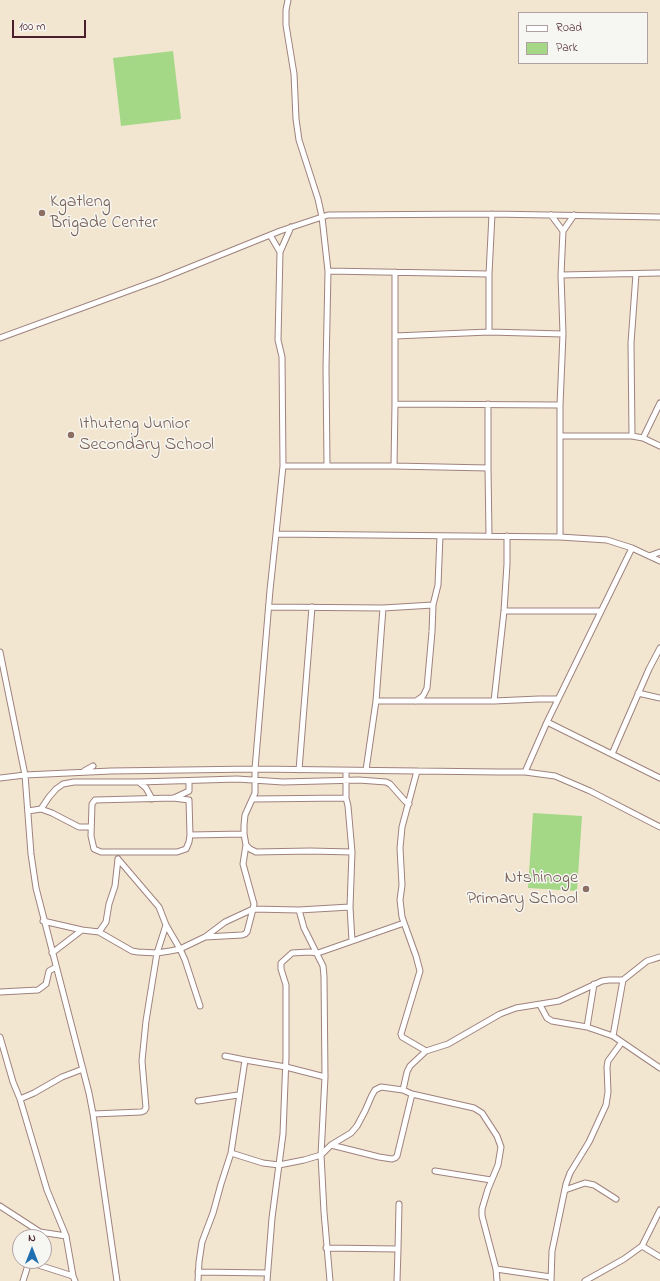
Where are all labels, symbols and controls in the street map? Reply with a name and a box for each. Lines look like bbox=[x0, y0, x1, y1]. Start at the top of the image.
scale bar bbox=[14, 12, 88, 38]
legend bbox=[518, 12, 648, 64]
text: 100 m bbox=[19, 18, 46, 36]
text: Road bbox=[556, 19, 582, 37]
text: Park bbox=[556, 39, 578, 57]
place label: Kgatleng Brigade Center bbox=[50, 192, 158, 234]
marker: Kgatleng Brigade Center bbox=[37, 208, 47, 218]
place label: Ithuteng Junior Secondary School bbox=[79, 414, 214, 456]
marker: Ithuteng Junior Secondary School bbox=[66, 430, 76, 440]
place label: Ntshinoge Primary School bbox=[467, 868, 578, 910]
marker: Ntshinoge Primary School bbox=[581, 884, 591, 894]
north arrow bbox=[12, 1229, 52, 1269]
text: N bbox=[28, 1230, 36, 1246]

